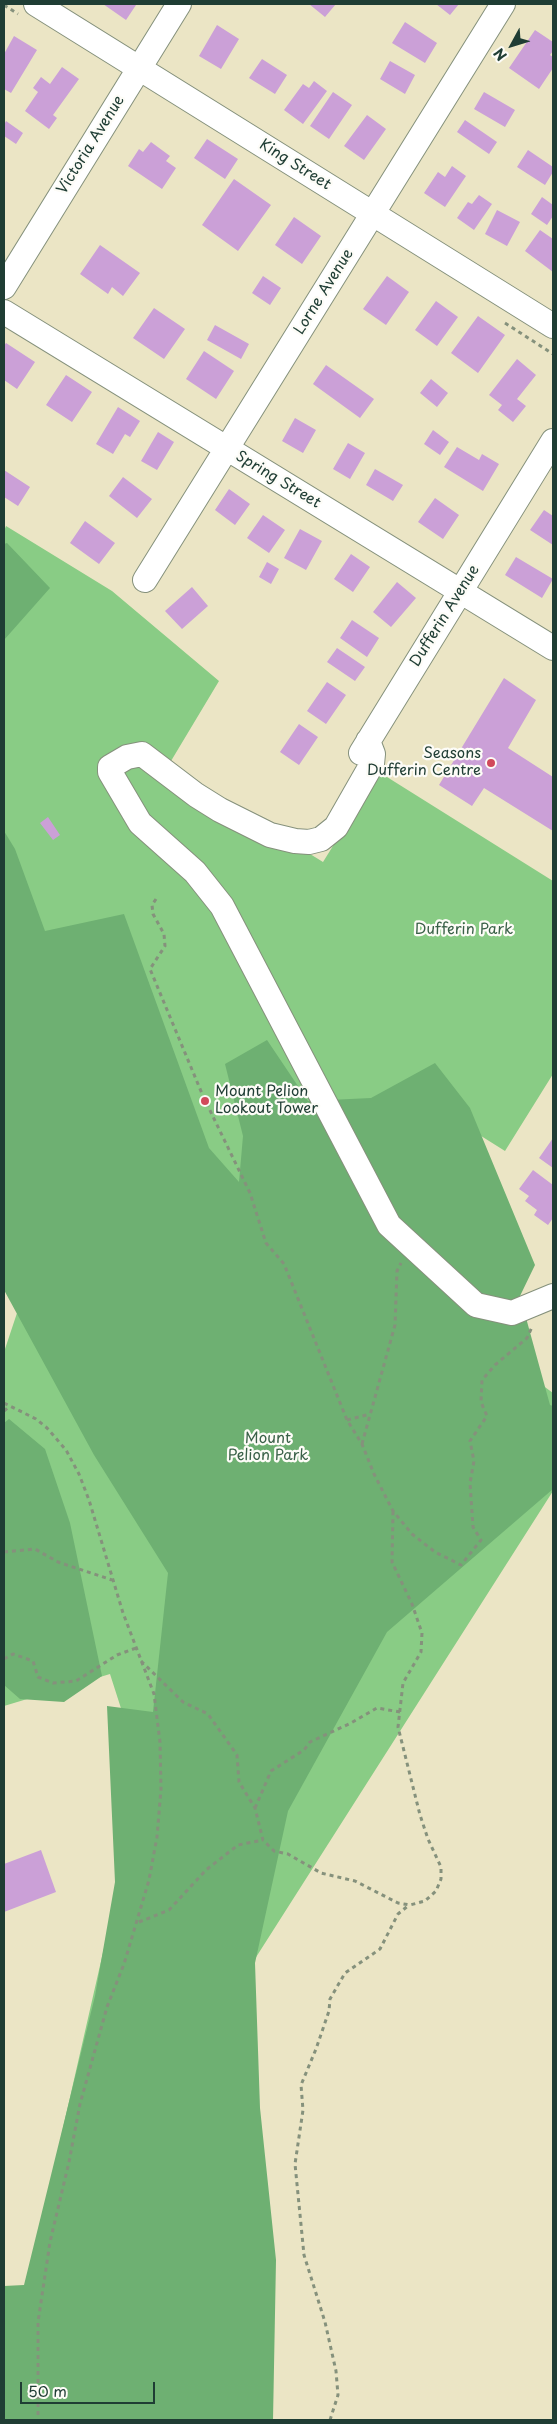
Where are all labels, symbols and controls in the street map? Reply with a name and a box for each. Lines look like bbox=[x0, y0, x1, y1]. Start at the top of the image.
north arrow bbox=[487, 20, 537, 70]
text: N bbox=[488, 44, 512, 66]
street label: Victoria Avenue bbox=[53, 92, 129, 198]
street label: King Street bbox=[256, 136, 334, 194]
street label: Lorne Avenue bbox=[291, 246, 357, 338]
street label: Spring Street bbox=[232, 448, 324, 512]
street label: Dufferin Avenue bbox=[407, 562, 483, 670]
place label: Seasons Dufferin Centre bbox=[367, 745, 481, 780]
marker: Seasons Dufferin Centre bbox=[485, 757, 497, 769]
park label: Dufferin Park bbox=[415, 921, 513, 939]
place label: Mount Pelion Lookout Tower bbox=[215, 1083, 318, 1118]
marker: Mount Pelion Lookout Tower bbox=[199, 1095, 211, 1107]
park label: Mount Pelion Park bbox=[228, 1430, 308, 1465]
scale bar bbox=[22, 2372, 158, 2404]
text: 50 m bbox=[28, 2379, 67, 2402]

